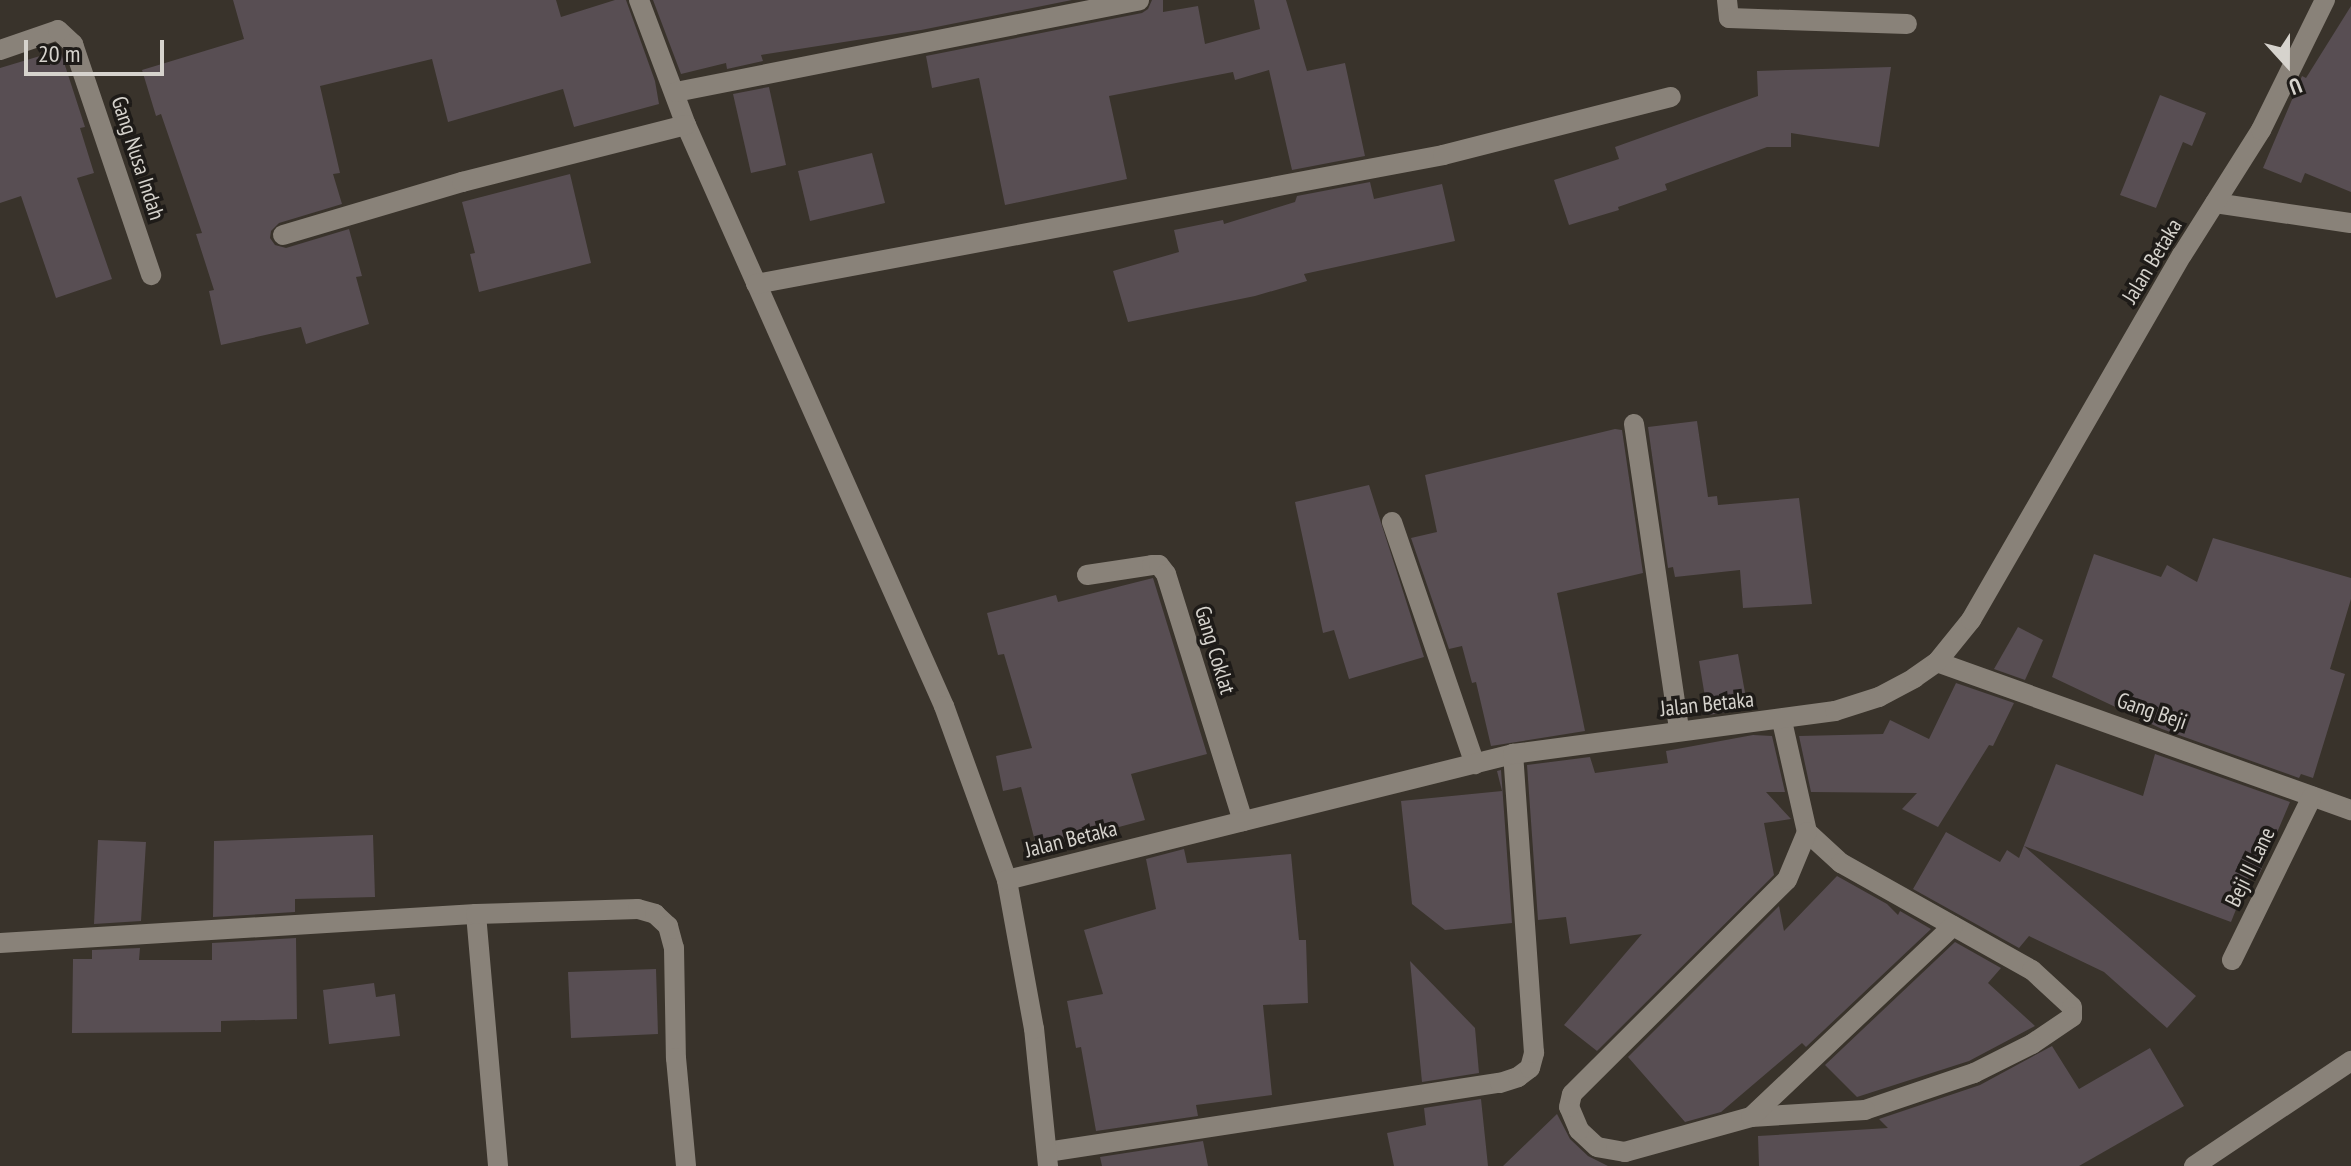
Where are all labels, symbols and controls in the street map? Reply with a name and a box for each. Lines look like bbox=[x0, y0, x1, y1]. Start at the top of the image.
scale bar bbox=[28, 24, 168, 74]
north arrow bbox=[2247, 24, 2327, 104]
text: 20 m bbox=[38, 38, 80, 69]
text: U bbox=[2285, 71, 2306, 102]
street label: Gang Nusa Indah bbox=[106, 93, 170, 223]
street label: Jalan Betaka bbox=[2116, 214, 2188, 308]
street label: Gang Coklat bbox=[1189, 603, 1241, 697]
street label: Jalan Betaka bbox=[1659, 686, 1755, 722]
street label: Gang Beji bbox=[2113, 687, 2191, 735]
street label: Jalan Betaka bbox=[1022, 815, 1120, 863]
street label: Beji II Lane bbox=[2220, 823, 2280, 911]

